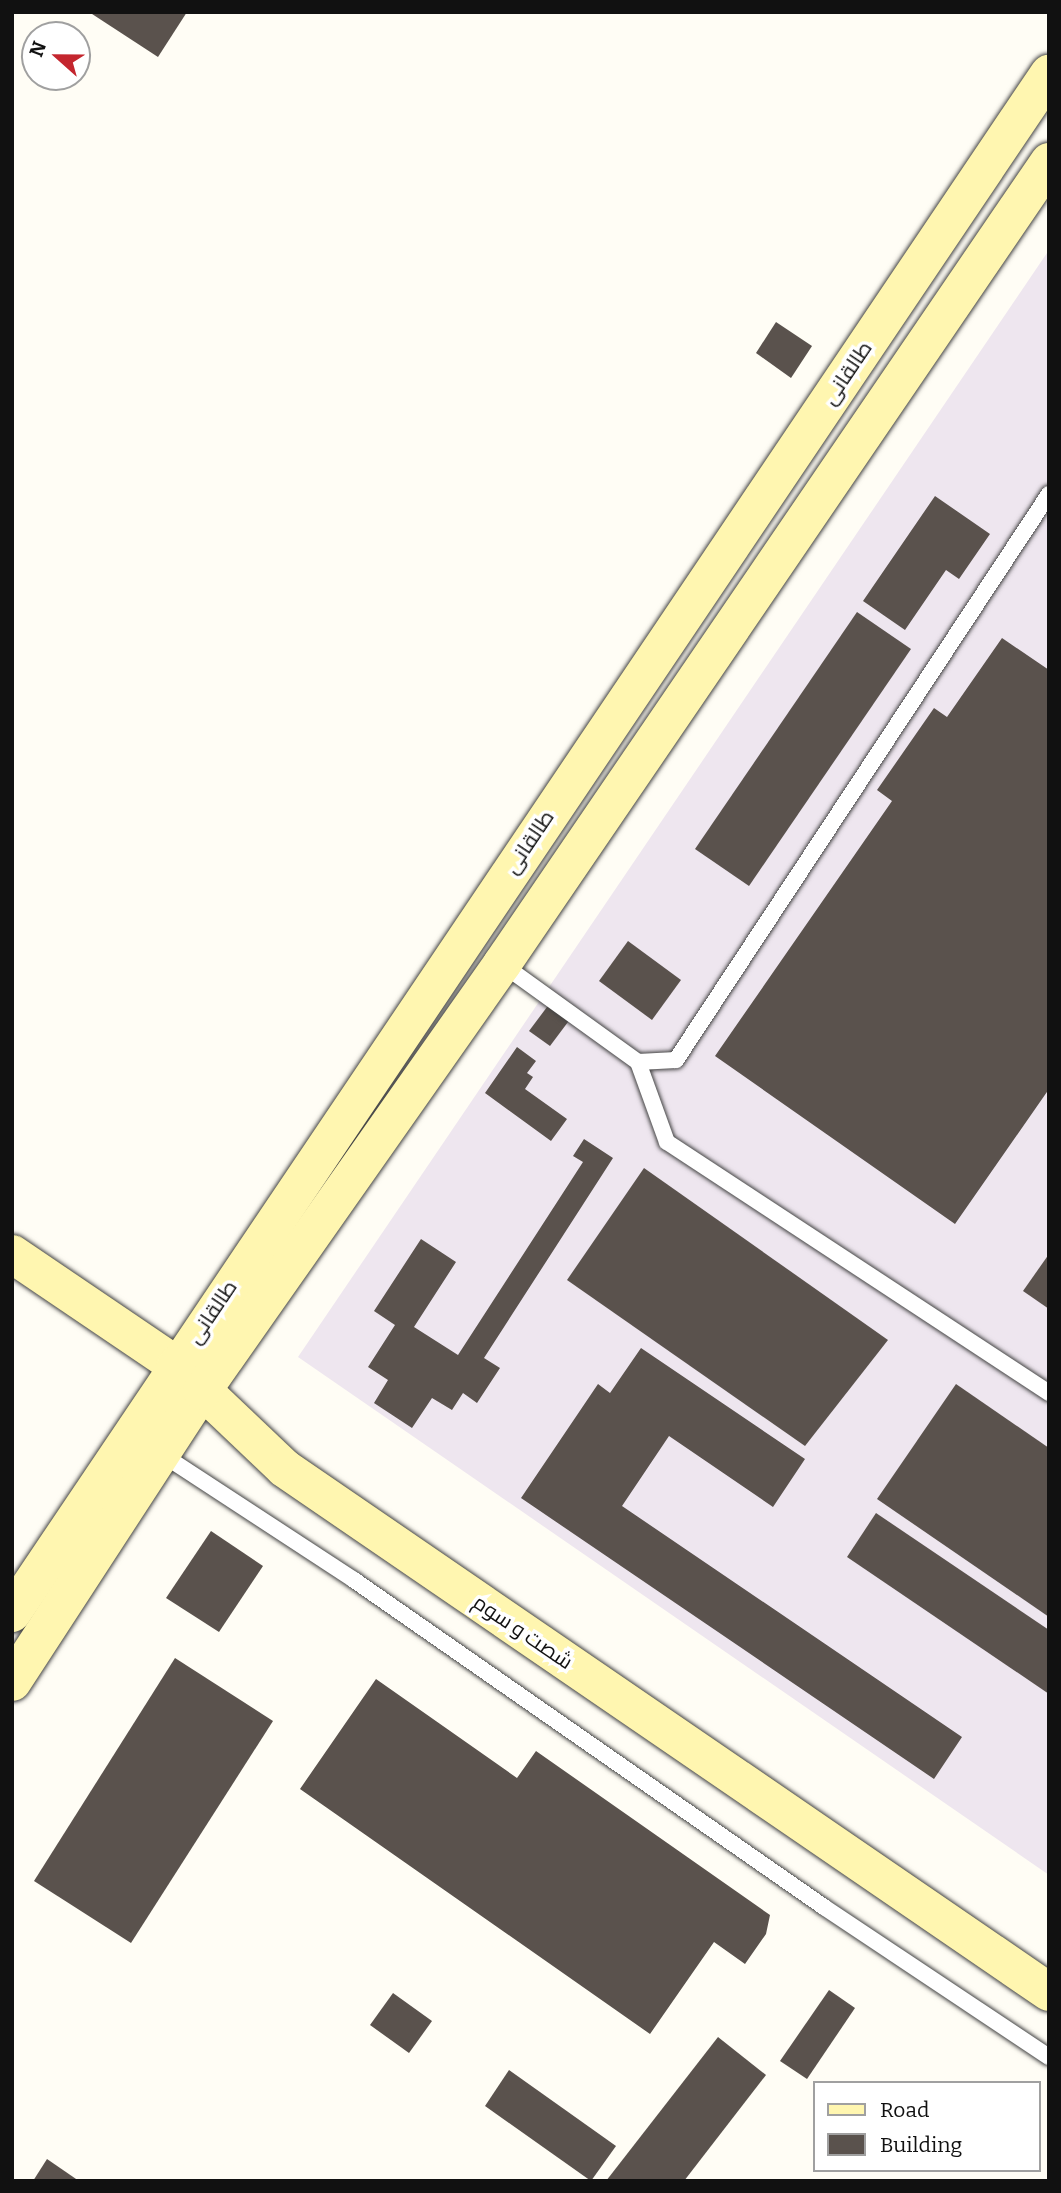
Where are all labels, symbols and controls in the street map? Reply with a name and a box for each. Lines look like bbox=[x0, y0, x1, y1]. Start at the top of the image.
north arrow bbox=[21, 21, 91, 91]
text: N bbox=[24, 38, 51, 60]
street label: طالقانی bbox=[817, 336, 877, 410]
street label: طالقانی bbox=[499, 805, 559, 879]
street label: طالقانی bbox=[182, 1275, 242, 1349]
street label: شصت و سوم bbox=[468, 1589, 578, 1675]
legend bbox=[813, 2081, 1040, 2172]
text: Road bbox=[880, 2097, 929, 2123]
text: Building bbox=[880, 2132, 962, 2158]

